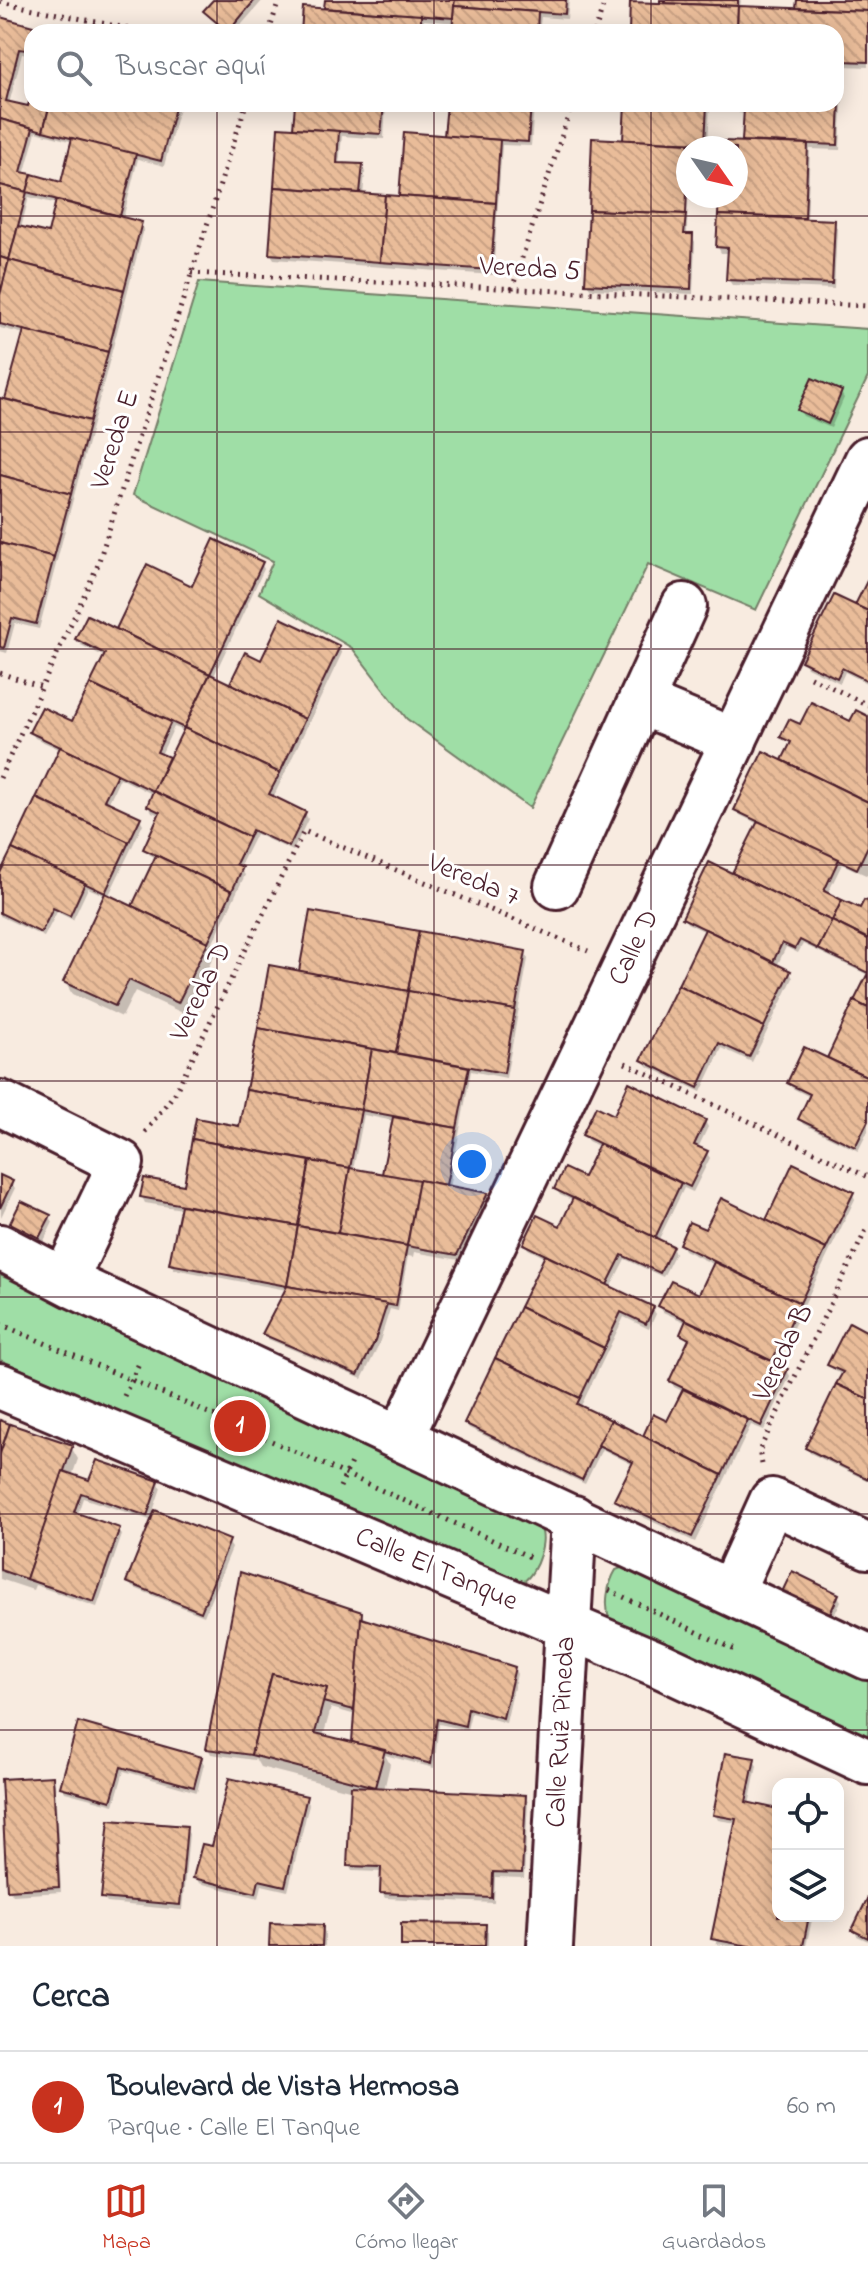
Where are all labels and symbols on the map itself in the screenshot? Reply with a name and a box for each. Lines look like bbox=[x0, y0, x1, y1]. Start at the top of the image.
north arrow bbox=[676, 136, 748, 208]
street label: Vereda 5 bbox=[478, 247, 581, 293]
street label: Vereda E bbox=[80, 385, 151, 496]
street label: Vereda 7 bbox=[420, 843, 526, 919]
street label: Calle D bbox=[599, 903, 671, 993]
street label: Vereda D bbox=[160, 936, 244, 1049]
your location bbox=[452, 1144, 492, 1184]
street label: Vereda B bbox=[742, 1297, 825, 1409]
pin: 1 bbox=[214, 1396, 266, 1456]
street label: Calle El Tanque bbox=[348, 1517, 524, 1623]
street label: Calle Ruiz Pineda bbox=[537, 1635, 587, 1829]

